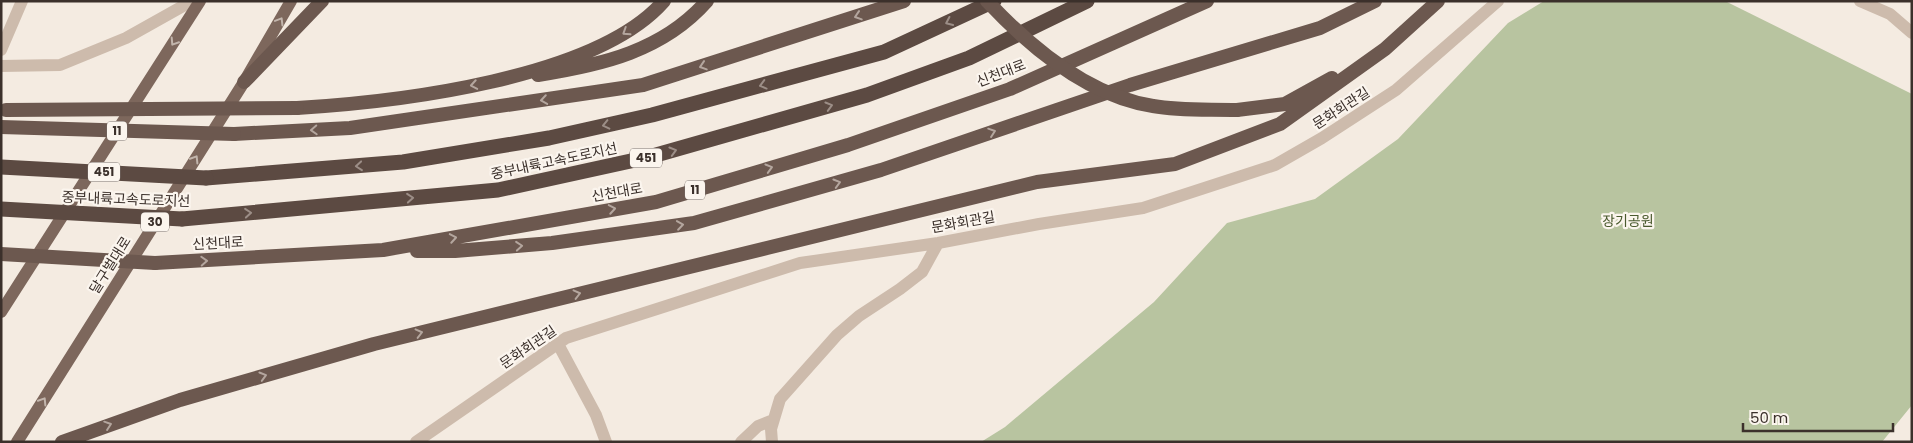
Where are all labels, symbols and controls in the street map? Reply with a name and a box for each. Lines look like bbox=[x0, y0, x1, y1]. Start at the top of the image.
one-way arrow bbox=[854, 10, 862, 20]
one-way arrow bbox=[945, 15, 954, 26]
one-way arrow bbox=[273, 17, 283, 26]
one-way arrow bbox=[623, 26, 632, 36]
one-way arrow bbox=[170, 37, 180, 46]
street label: 신천대로 bbox=[973, 54, 1029, 92]
one-way arrow bbox=[699, 60, 707, 70]
one-way arrow bbox=[469, 80, 478, 90]
one-way arrow bbox=[760, 80, 768, 90]
street label: 문화회관길 bbox=[1309, 82, 1373, 134]
one-way arrow bbox=[540, 94, 548, 105]
one-way arrow bbox=[825, 101, 833, 112]
one-way arrow bbox=[601, 119, 610, 130]
road number: 11 bbox=[107, 122, 127, 140]
one-way arrow bbox=[310, 124, 318, 135]
one-way arrow bbox=[987, 128, 995, 138]
street label: 중부내륙고속도로지선 bbox=[489, 138, 619, 184]
one-way arrow bbox=[668, 146, 676, 156]
road number: 451 bbox=[630, 148, 662, 168]
one-way arrow bbox=[188, 156, 198, 165]
one-way arrow bbox=[355, 160, 363, 171]
road number: 451 bbox=[88, 162, 120, 182]
one-way arrow bbox=[765, 164, 773, 174]
street label: 신천대로 bbox=[590, 178, 644, 206]
one-way arrow bbox=[833, 178, 841, 188]
road number: 11 bbox=[685, 180, 705, 200]
street label: 중부내륙고속도로지선 bbox=[61, 187, 191, 211]
one-way arrow bbox=[406, 193, 414, 204]
one-way arrow bbox=[608, 205, 617, 215]
street label: 문화회관길 bbox=[930, 207, 996, 237]
one-way arrow bbox=[244, 208, 252, 219]
park label: 장기공원 bbox=[1602, 211, 1654, 231]
road number: 30 bbox=[141, 212, 169, 232]
one-way arrow bbox=[676, 221, 685, 231]
street label: 달구벌대로 bbox=[84, 232, 136, 298]
street label: 신천대로 bbox=[192, 232, 244, 254]
one-way arrow bbox=[448, 233, 457, 244]
one-way arrow bbox=[516, 241, 524, 252]
one-way arrow bbox=[200, 255, 208, 266]
one-way arrow bbox=[573, 289, 582, 300]
street label: 문화회관길 bbox=[496, 321, 560, 373]
one-way arrow bbox=[415, 328, 424, 339]
one-way arrow bbox=[258, 372, 266, 382]
one-way arrow bbox=[36, 397, 46, 406]
scale bar bbox=[1743, 400, 1893, 432]
text: 50 m bbox=[1750, 407, 1788, 428]
one-way arrow bbox=[103, 420, 111, 430]

